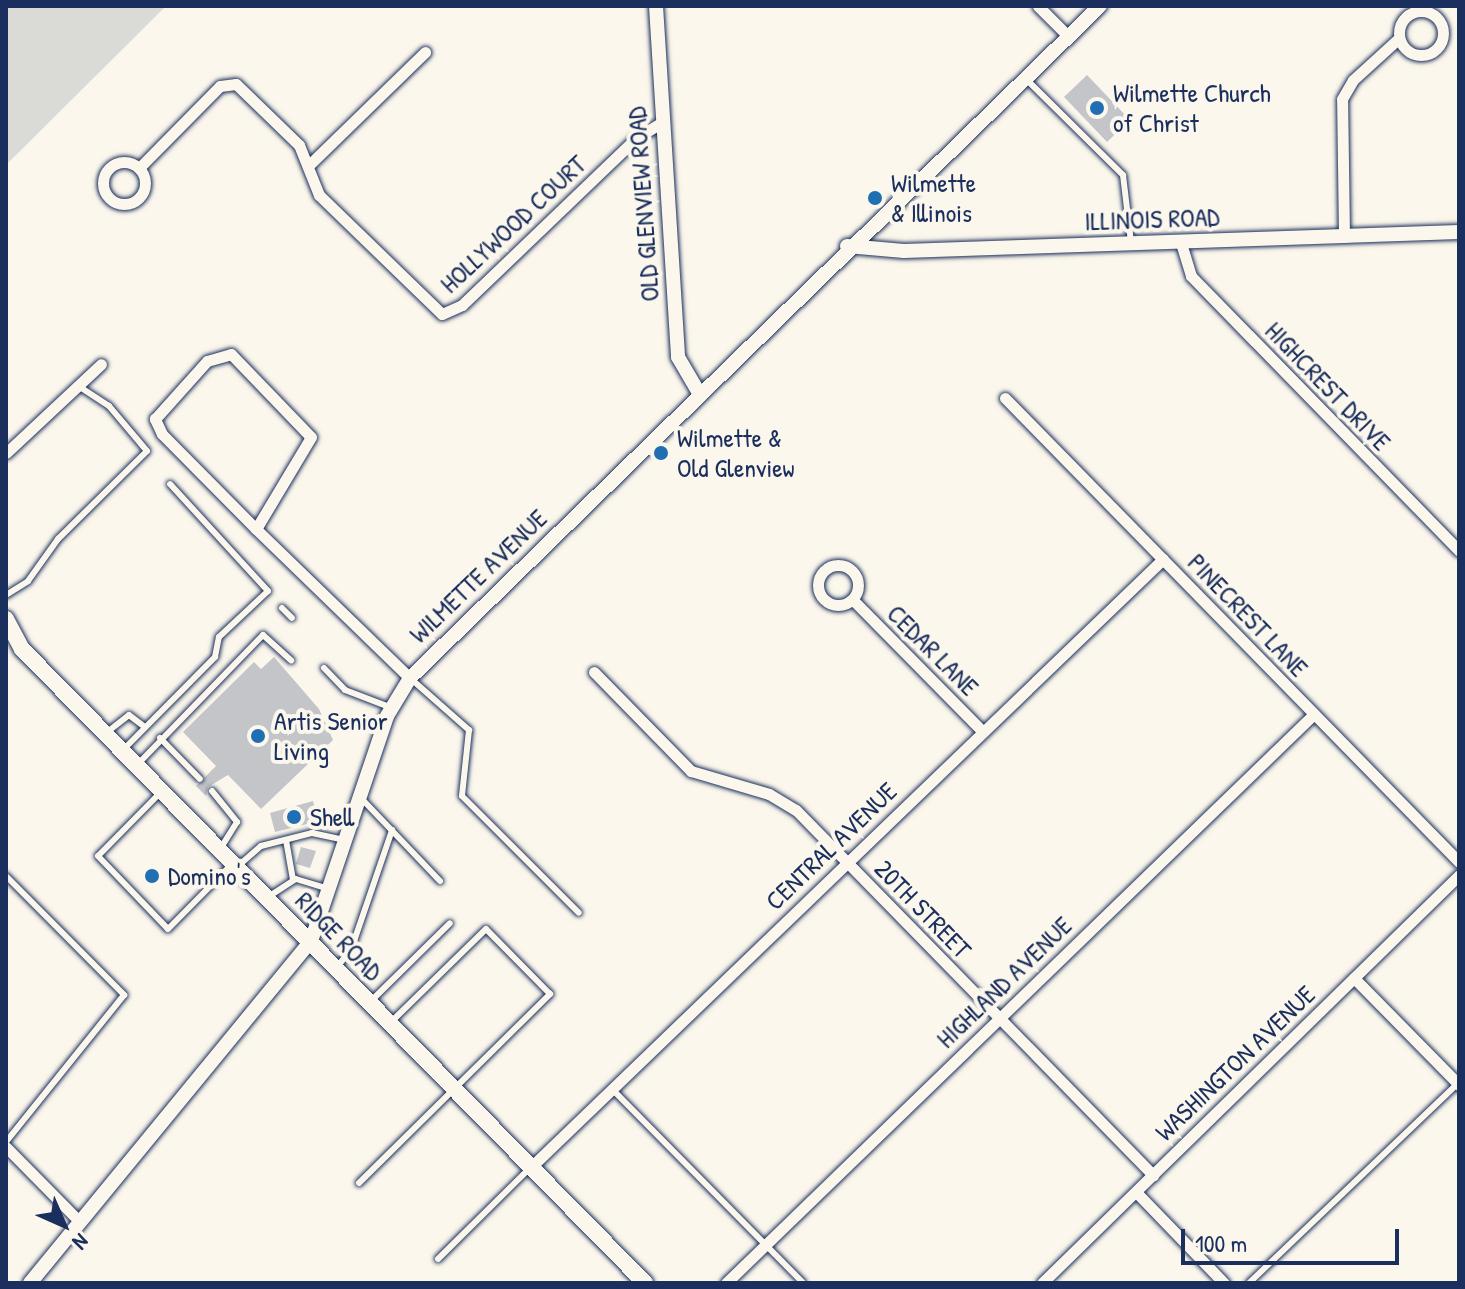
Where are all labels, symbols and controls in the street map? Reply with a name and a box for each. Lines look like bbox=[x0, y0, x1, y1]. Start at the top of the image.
place label: Wilmette Church of Christ bbox=[1113, 77, 1271, 138]
marker: Wilmette Church of Christ bbox=[1088, 99, 1106, 117]
street label: OLD GLENVIEW ROAD bbox=[621, 105, 665, 303]
street label: HOLLYWOOD COURT bbox=[434, 149, 592, 299]
place label: Wilmette & Illinois bbox=[891, 167, 976, 228]
marker: Wilmette & Illinois bbox=[866, 189, 884, 207]
street label: ILLINOIS ROAD bbox=[1084, 201, 1220, 237]
street label: HIGHCREST DRIVE bbox=[1259, 315, 1397, 457]
place label: Wilmette & Old Glenview bbox=[677, 422, 795, 484]
marker: Wilmette & Old Glenview bbox=[652, 444, 670, 462]
street label: WILMETTE AVENUE bbox=[403, 503, 553, 649]
street label: PINECREST LANE bbox=[1181, 547, 1315, 683]
street label: CEDAR LANE bbox=[881, 598, 985, 702]
place label: Artis Senior Living bbox=[274, 705, 388, 766]
marker: Artis Senior Living bbox=[249, 727, 267, 745]
street label: CENTRAL AVENUE bbox=[759, 776, 903, 916]
place label: Shell bbox=[310, 801, 354, 833]
marker: Shell bbox=[285, 808, 303, 826]
street label: 20TH STREET bbox=[868, 853, 978, 965]
place label: Domino's bbox=[168, 860, 251, 892]
marker: Domino's bbox=[143, 867, 161, 885]
street label: RIDGE ROAD bbox=[289, 885, 389, 987]
street label: HIGHLAND AVENUE bbox=[930, 910, 1078, 1054]
street label: WASHINGTON AVENUE bbox=[1149, 979, 1321, 1147]
north arrow bbox=[24, 1185, 104, 1265]
scale bar bbox=[1185, 1213, 1403, 1263]
text: N bbox=[66, 1227, 96, 1257]
text: 100 m bbox=[1195, 1227, 1247, 1259]

